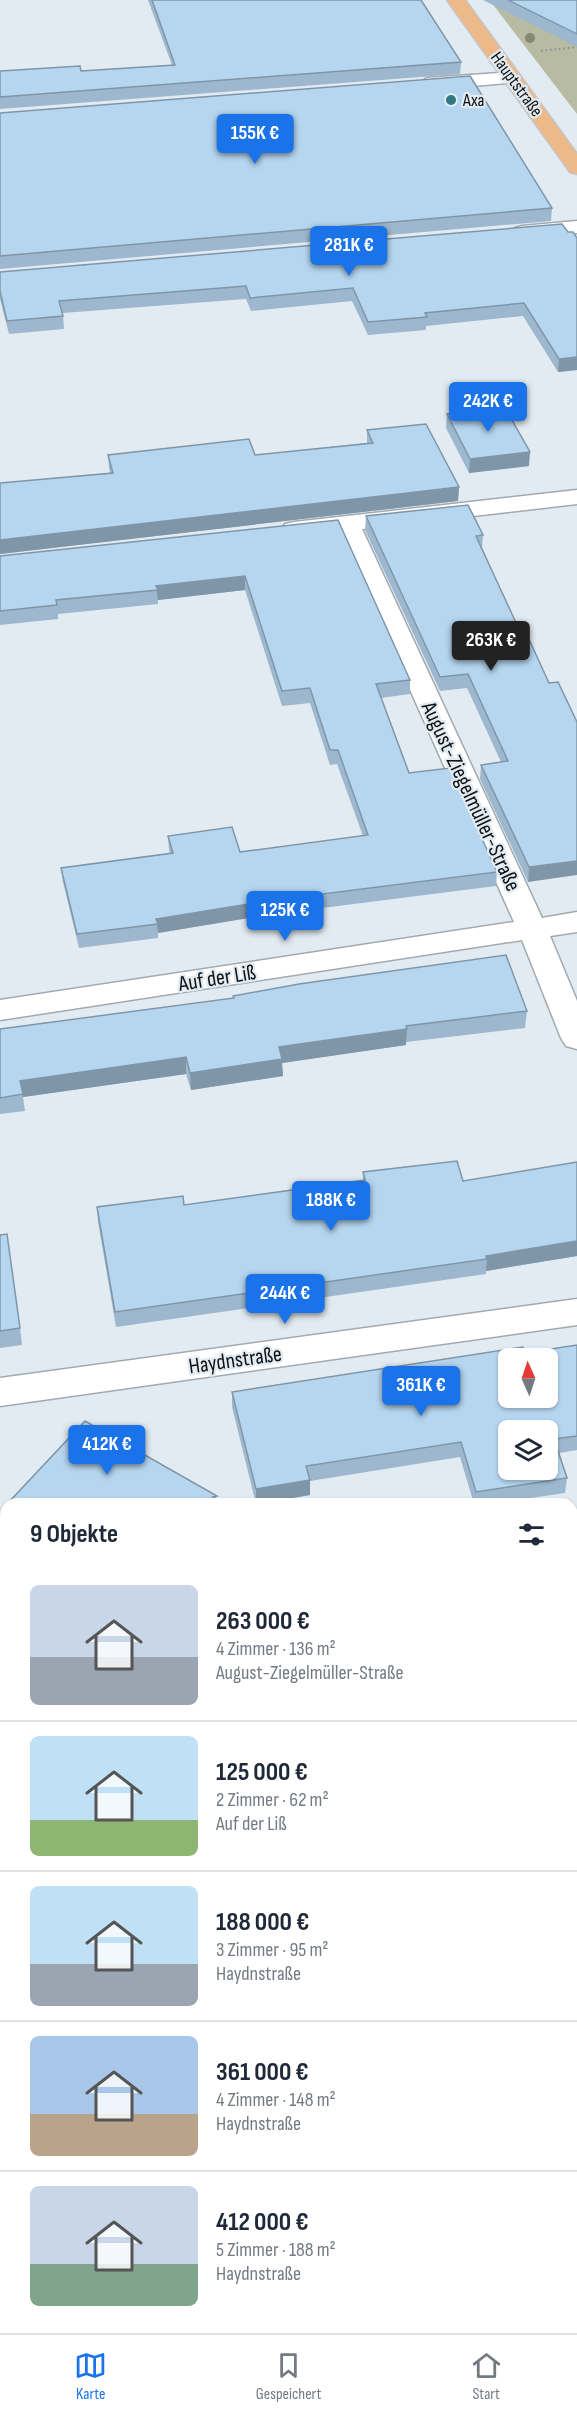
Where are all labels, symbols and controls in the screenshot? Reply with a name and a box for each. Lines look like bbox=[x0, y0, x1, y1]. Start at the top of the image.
street label: Hauptstraße bbox=[486, 48, 547, 121]
place label: Axa bbox=[462, 90, 484, 111]
marker: Axa bbox=[444, 93, 458, 107]
pin: 155K € bbox=[206, 114, 304, 165]
text: 155K € bbox=[231, 121, 279, 145]
pin: 281K € bbox=[300, 226, 398, 277]
text: 281K € bbox=[324, 233, 374, 257]
pin: 242K € bbox=[439, 382, 537, 433]
text: 242K € bbox=[463, 389, 513, 413]
pin: 263K € bbox=[442, 621, 540, 672]
text: 263K € bbox=[466, 628, 516, 652]
street label: August-Ziegelmüller-Straße bbox=[414, 697, 526, 896]
pin: 125K € bbox=[236, 891, 334, 942]
text: 125K € bbox=[261, 898, 309, 922]
street label: Auf der Liß bbox=[176, 959, 258, 998]
pin: 188K € bbox=[282, 1181, 380, 1232]
text: 188K € bbox=[306, 1188, 356, 1212]
pin: 244K € bbox=[236, 1274, 334, 1325]
text: 244K € bbox=[260, 1281, 310, 1305]
street label: Haydnstraße bbox=[187, 1341, 283, 1380]
north arrow bbox=[498, 1348, 558, 1408]
map controls bbox=[498, 1348, 558, 1480]
pin: 361K € bbox=[372, 1366, 470, 1417]
text: 361K € bbox=[396, 1373, 446, 1397]
button: layers bbox=[498, 1420, 558, 1480]
pin: 412K € bbox=[58, 1425, 156, 1476]
text: 412K € bbox=[82, 1432, 132, 1456]
icon: filters bbox=[515, 1518, 548, 1551]
text: 9 Objekte bbox=[30, 1519, 118, 1550]
text: 263 000 € bbox=[216, 1606, 310, 1637]
icon: home bbox=[78, 1609, 150, 1681]
text: 4 Zimmer · 136 m² bbox=[216, 1637, 336, 1661]
text: August-Ziegelmüller-Straße bbox=[216, 1661, 404, 1685]
text: 125 000 € bbox=[216, 1757, 308, 1788]
icon: home bbox=[78, 1760, 150, 1832]
text: 2 Zimmer · 62 m² bbox=[216, 1788, 329, 1812]
text: Auf der Liß bbox=[216, 1812, 287, 1836]
text: 188 000 € bbox=[216, 1907, 309, 1938]
icon: home bbox=[78, 1910, 150, 1982]
text: 3 Zimmer · 95 m² bbox=[216, 1938, 329, 1962]
text: Haydnstraße bbox=[216, 1962, 301, 1986]
text: 361 000 € bbox=[216, 2057, 309, 2088]
icon: home bbox=[78, 2060, 150, 2132]
text: 4 Zimmer · 148 m² bbox=[216, 2088, 336, 2112]
text: Haydnstraße bbox=[216, 2112, 301, 2136]
text: 412 000 € bbox=[216, 2207, 309, 2238]
icon: home bbox=[78, 2210, 150, 2282]
text: 5 Zimmer · 188 m² bbox=[216, 2238, 336, 2262]
text: Haydnstraße bbox=[216, 2262, 301, 2286]
tab: Karte bbox=[74, 2349, 107, 2404]
tab: Gespeichert bbox=[256, 2349, 321, 2404]
tab: Start bbox=[470, 2349, 503, 2404]

